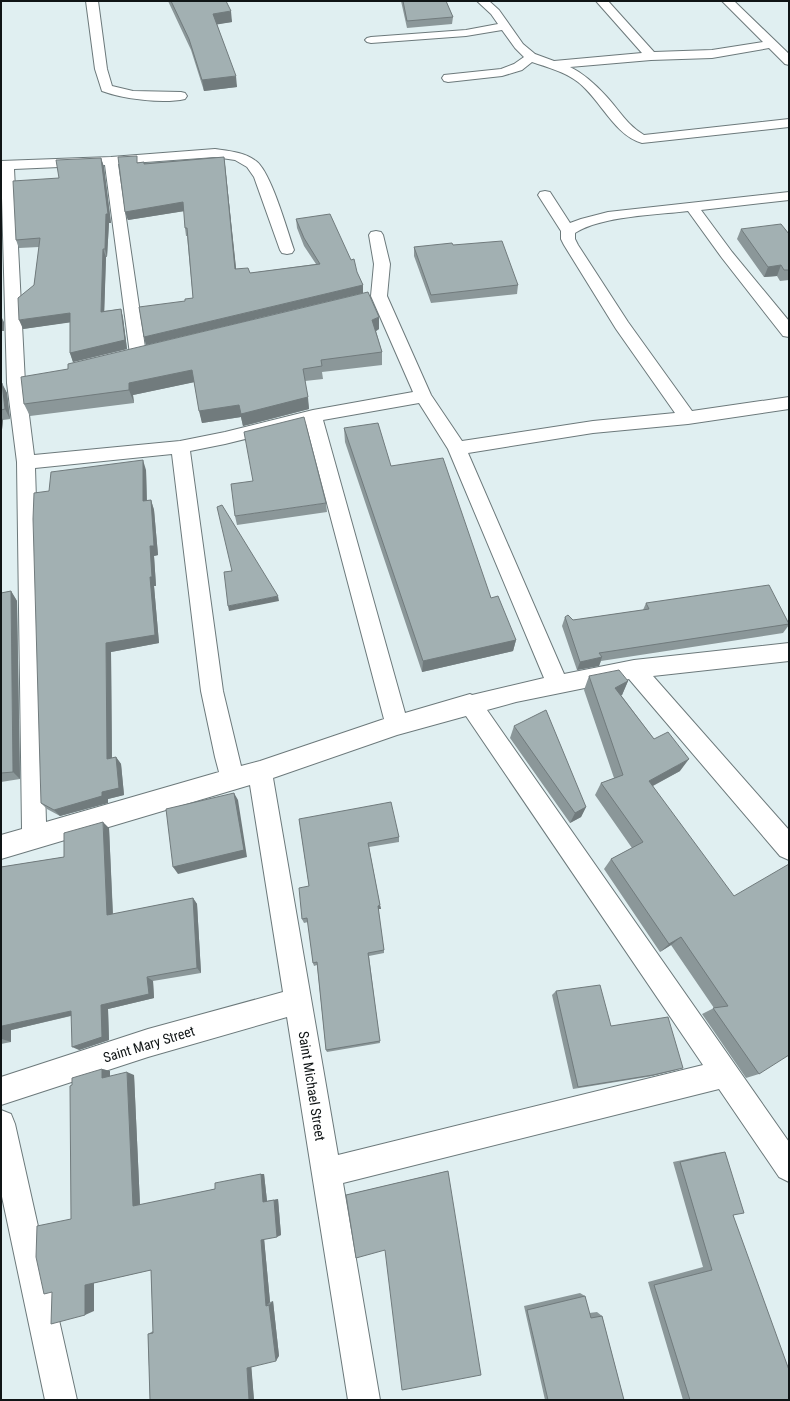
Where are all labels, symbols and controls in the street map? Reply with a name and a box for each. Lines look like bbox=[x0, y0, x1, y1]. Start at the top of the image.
street label: Saint Mary Street bbox=[101, 1022, 197, 1066]
street label: Saint Michael Street bbox=[295, 1030, 329, 1142]

